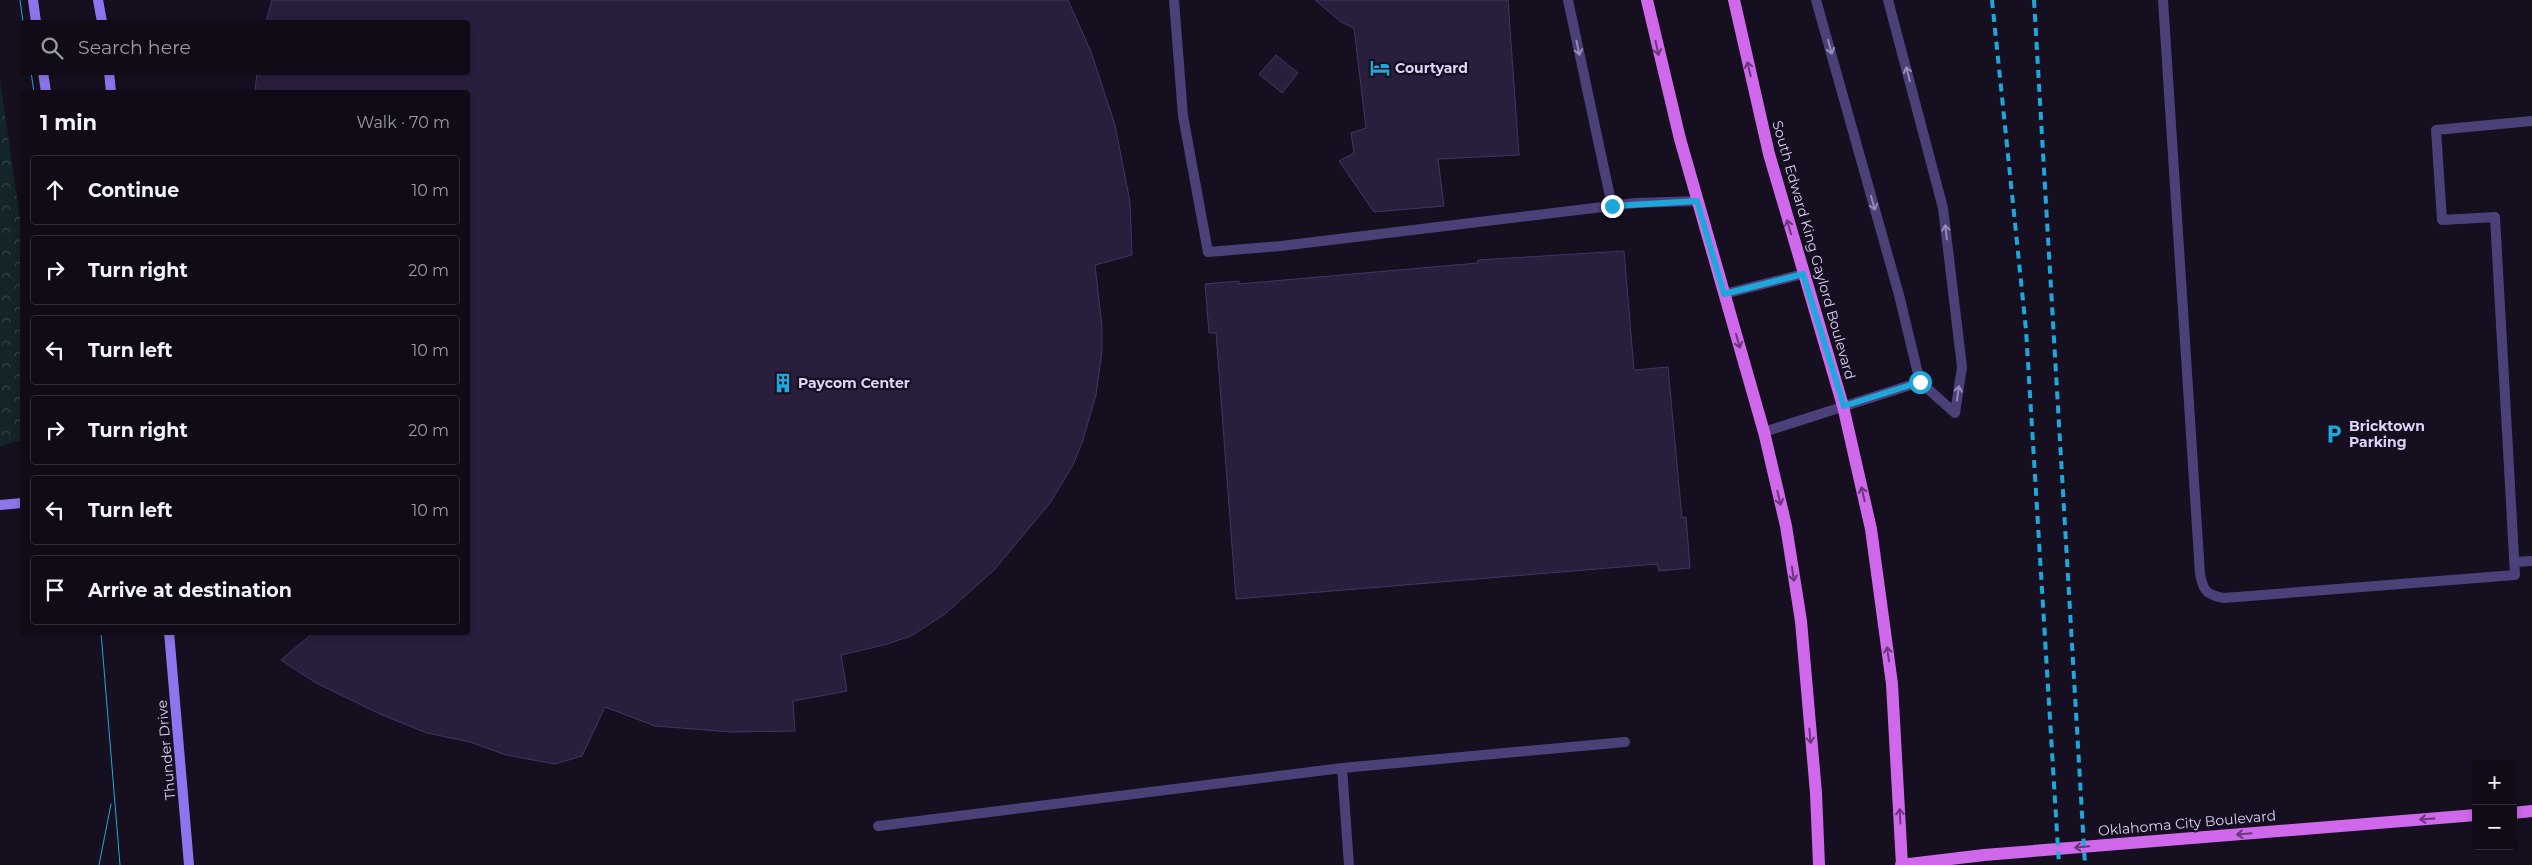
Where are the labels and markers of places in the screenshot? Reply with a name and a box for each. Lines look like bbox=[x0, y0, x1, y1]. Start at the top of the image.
hotel icon: Courtyard bbox=[1369, 57, 1391, 79]
place label: Courtyard bbox=[1395, 59, 1468, 77]
building icon: Paycom Center bbox=[772, 372, 794, 394]
place label: Paycom Center bbox=[798, 374, 910, 392]
place label: Bricktown Parking bbox=[2349, 417, 2425, 451]
parking icon: Bricktown Parking bbox=[2323, 423, 2345, 445]

